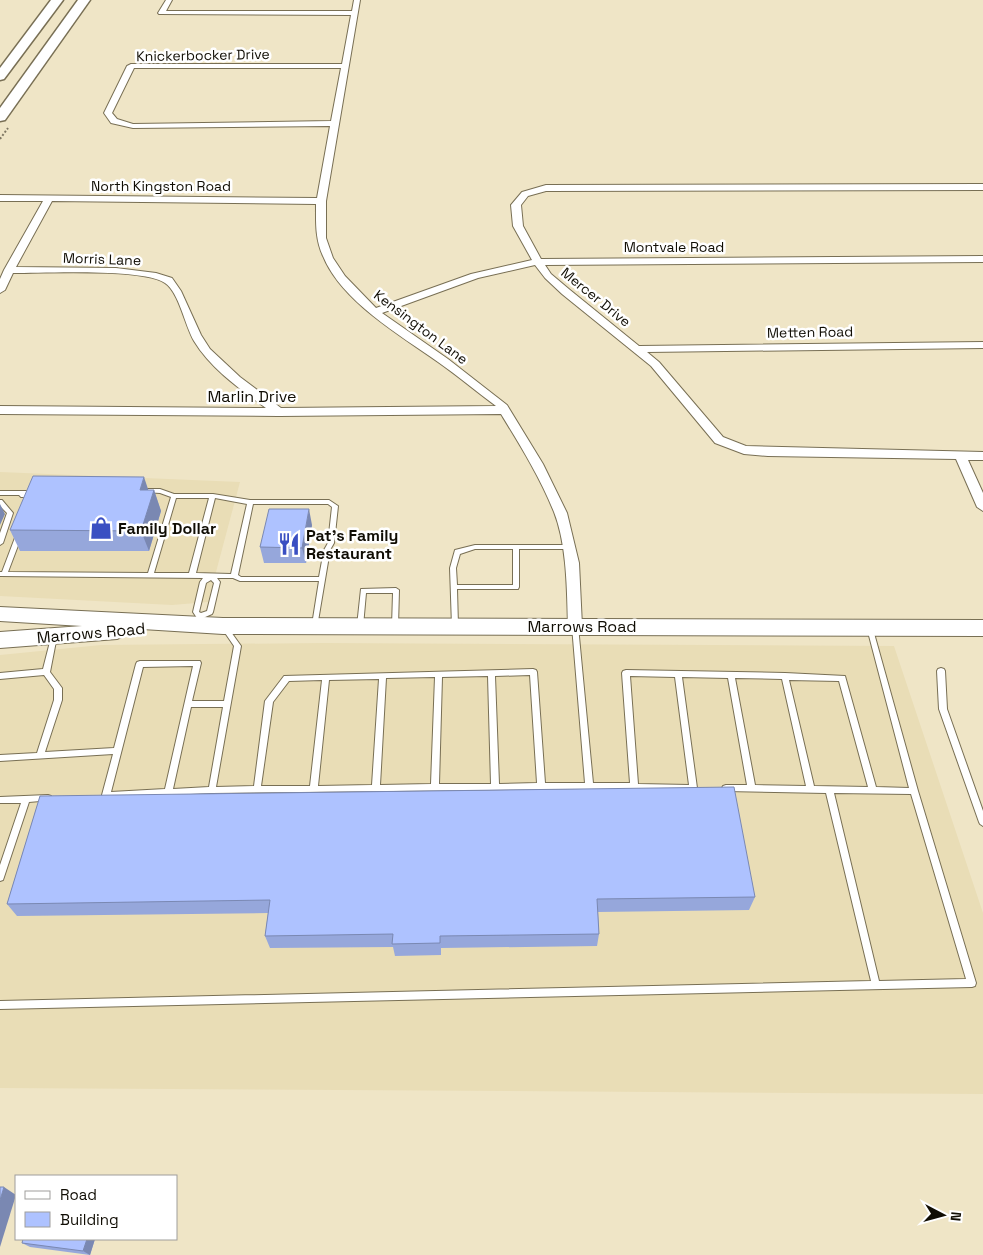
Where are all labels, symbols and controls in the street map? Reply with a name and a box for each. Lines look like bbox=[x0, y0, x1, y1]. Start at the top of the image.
street label: Knickerbocker Drive bbox=[136, 45, 270, 65]
street label: North Kingston Road bbox=[91, 177, 231, 195]
street label: Montvale Road bbox=[624, 238, 724, 256]
street label: Morris Lane bbox=[63, 249, 141, 269]
street label: Mercer Drive bbox=[558, 263, 634, 331]
street label: Kensington Lane bbox=[370, 286, 472, 368]
street label: Metten Road bbox=[767, 322, 853, 342]
street label: Marlin Drive bbox=[207, 386, 297, 407]
shop icon: Family Dollar bbox=[88, 515, 114, 541]
place label: Family Dollar bbox=[118, 518, 216, 539]
place label: Pat's Family Restaurant bbox=[306, 525, 398, 564]
restaurant icon: Pat's Family Restaurant bbox=[276, 531, 302, 557]
street label: Marrows Road bbox=[527, 616, 637, 637]
street label: Marrows Road bbox=[36, 618, 146, 648]
legend bbox=[15, 1175, 178, 1240]
text: Road bbox=[60, 1185, 97, 1204]
north arrow bbox=[918, 1190, 968, 1240]
text: Building bbox=[60, 1210, 119, 1229]
text: N bbox=[946, 1211, 965, 1222]

